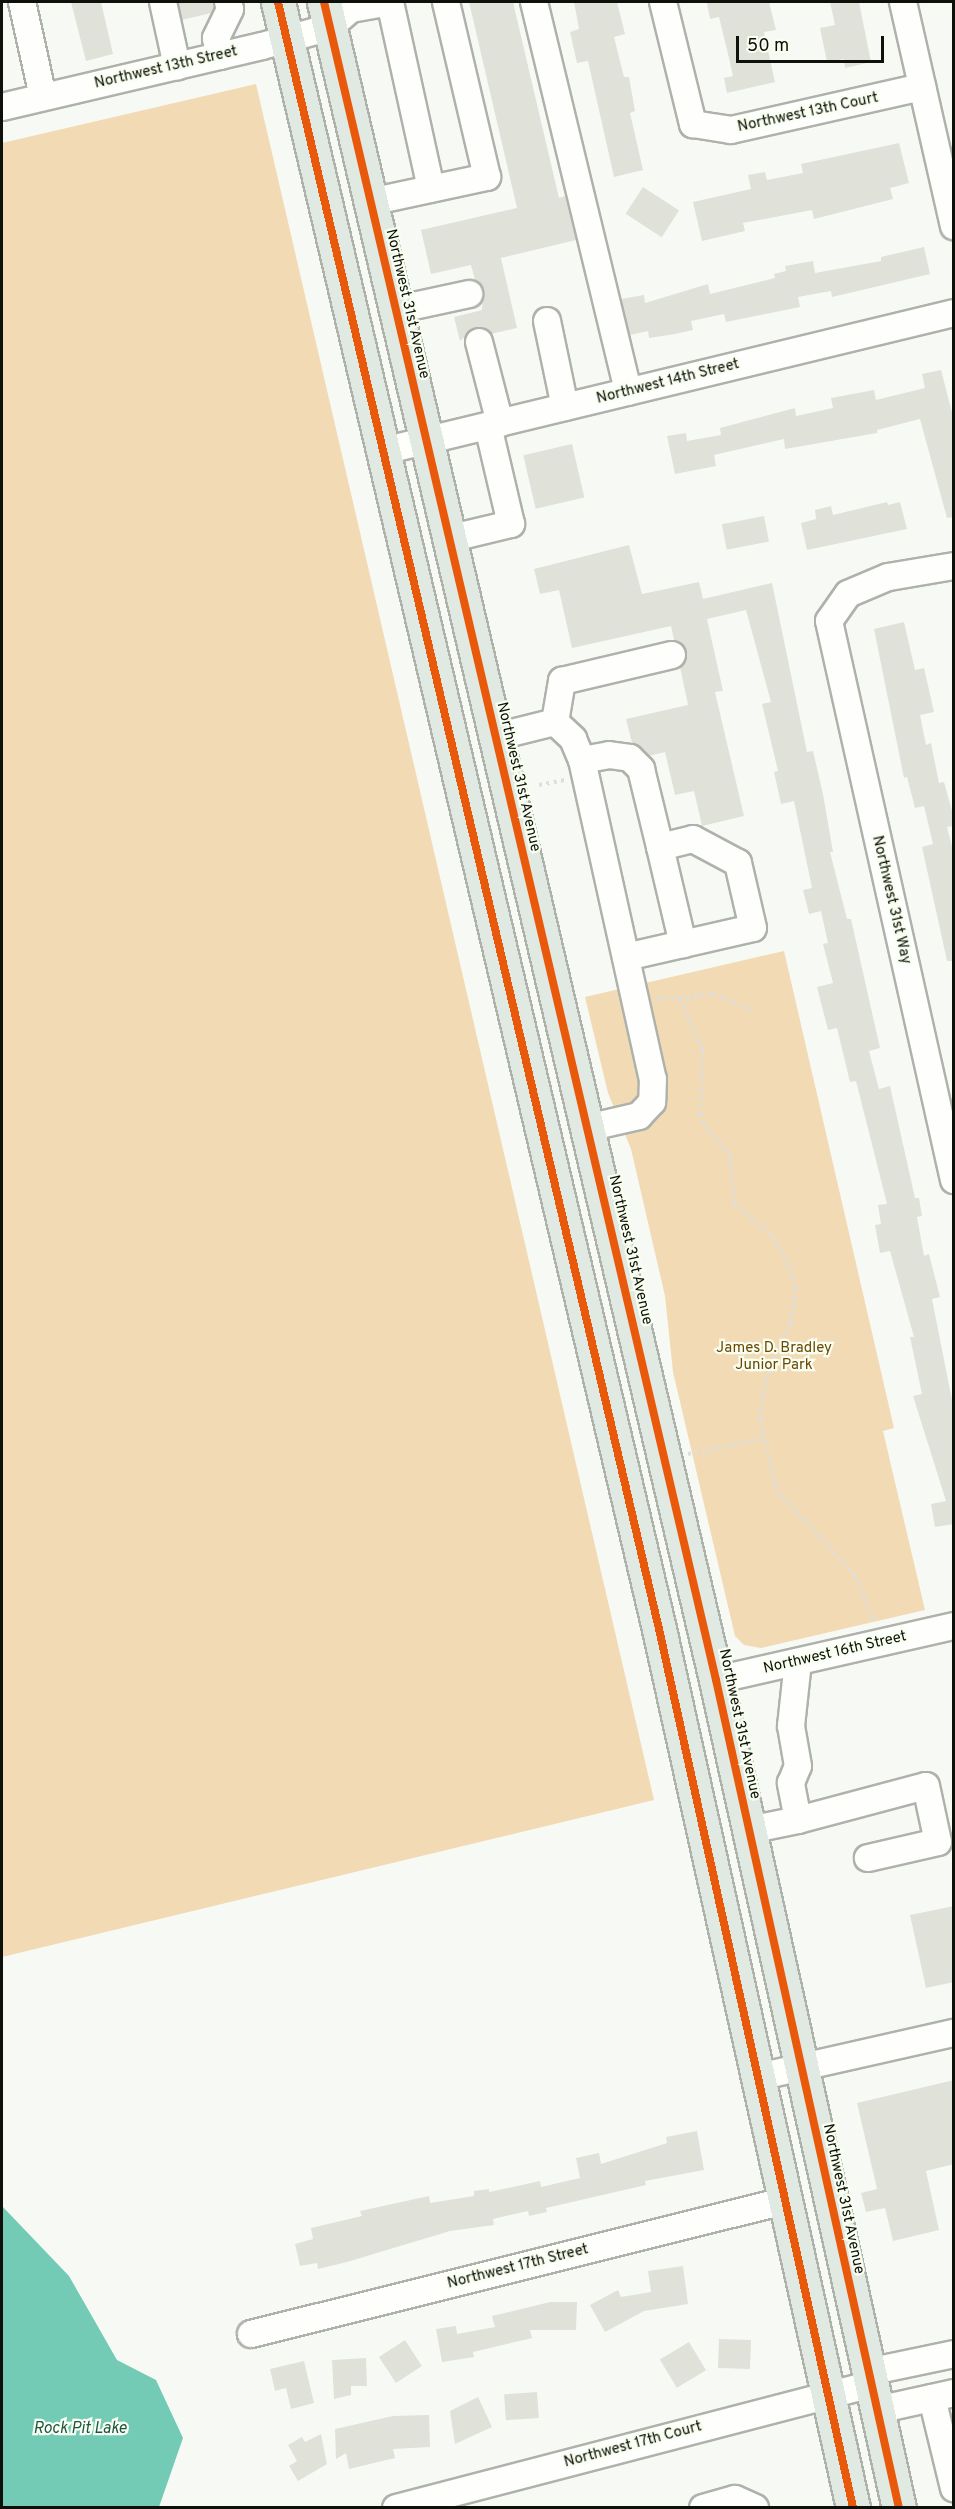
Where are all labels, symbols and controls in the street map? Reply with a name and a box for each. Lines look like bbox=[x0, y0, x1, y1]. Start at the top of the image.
scale bar bbox=[739, 24, 888, 62]
text: 50 m bbox=[747, 35, 789, 58]
street label: Northwest 13th Street bbox=[93, 43, 239, 93]
street label: Northwest 13th Court bbox=[736, 89, 880, 137]
street label: Northwest 31st Avenue bbox=[381, 227, 433, 381]
street label: Northwest 14th Street bbox=[595, 356, 741, 408]
street label: Northwest 31st Avenue bbox=[492, 700, 544, 854]
street label: Northwest 31st Way bbox=[867, 834, 915, 966]
street label: Northwest 31st Avenue bbox=[604, 1173, 656, 1327]
park label: James D. Bradley Junior Park bbox=[716, 1339, 832, 1374]
street label: Northwest 16th Street bbox=[762, 1628, 908, 1678]
street label: Northwest 31st Avenue bbox=[714, 1647, 764, 1801]
street label: Northwest 31st Avenue bbox=[818, 2122, 868, 2276]
street label: Northwest 17th Street bbox=[446, 2241, 590, 2293]
street label: Northwest 17th Court bbox=[562, 2418, 704, 2472]
water label: Rock Pit Lake bbox=[33, 2419, 127, 2439]

